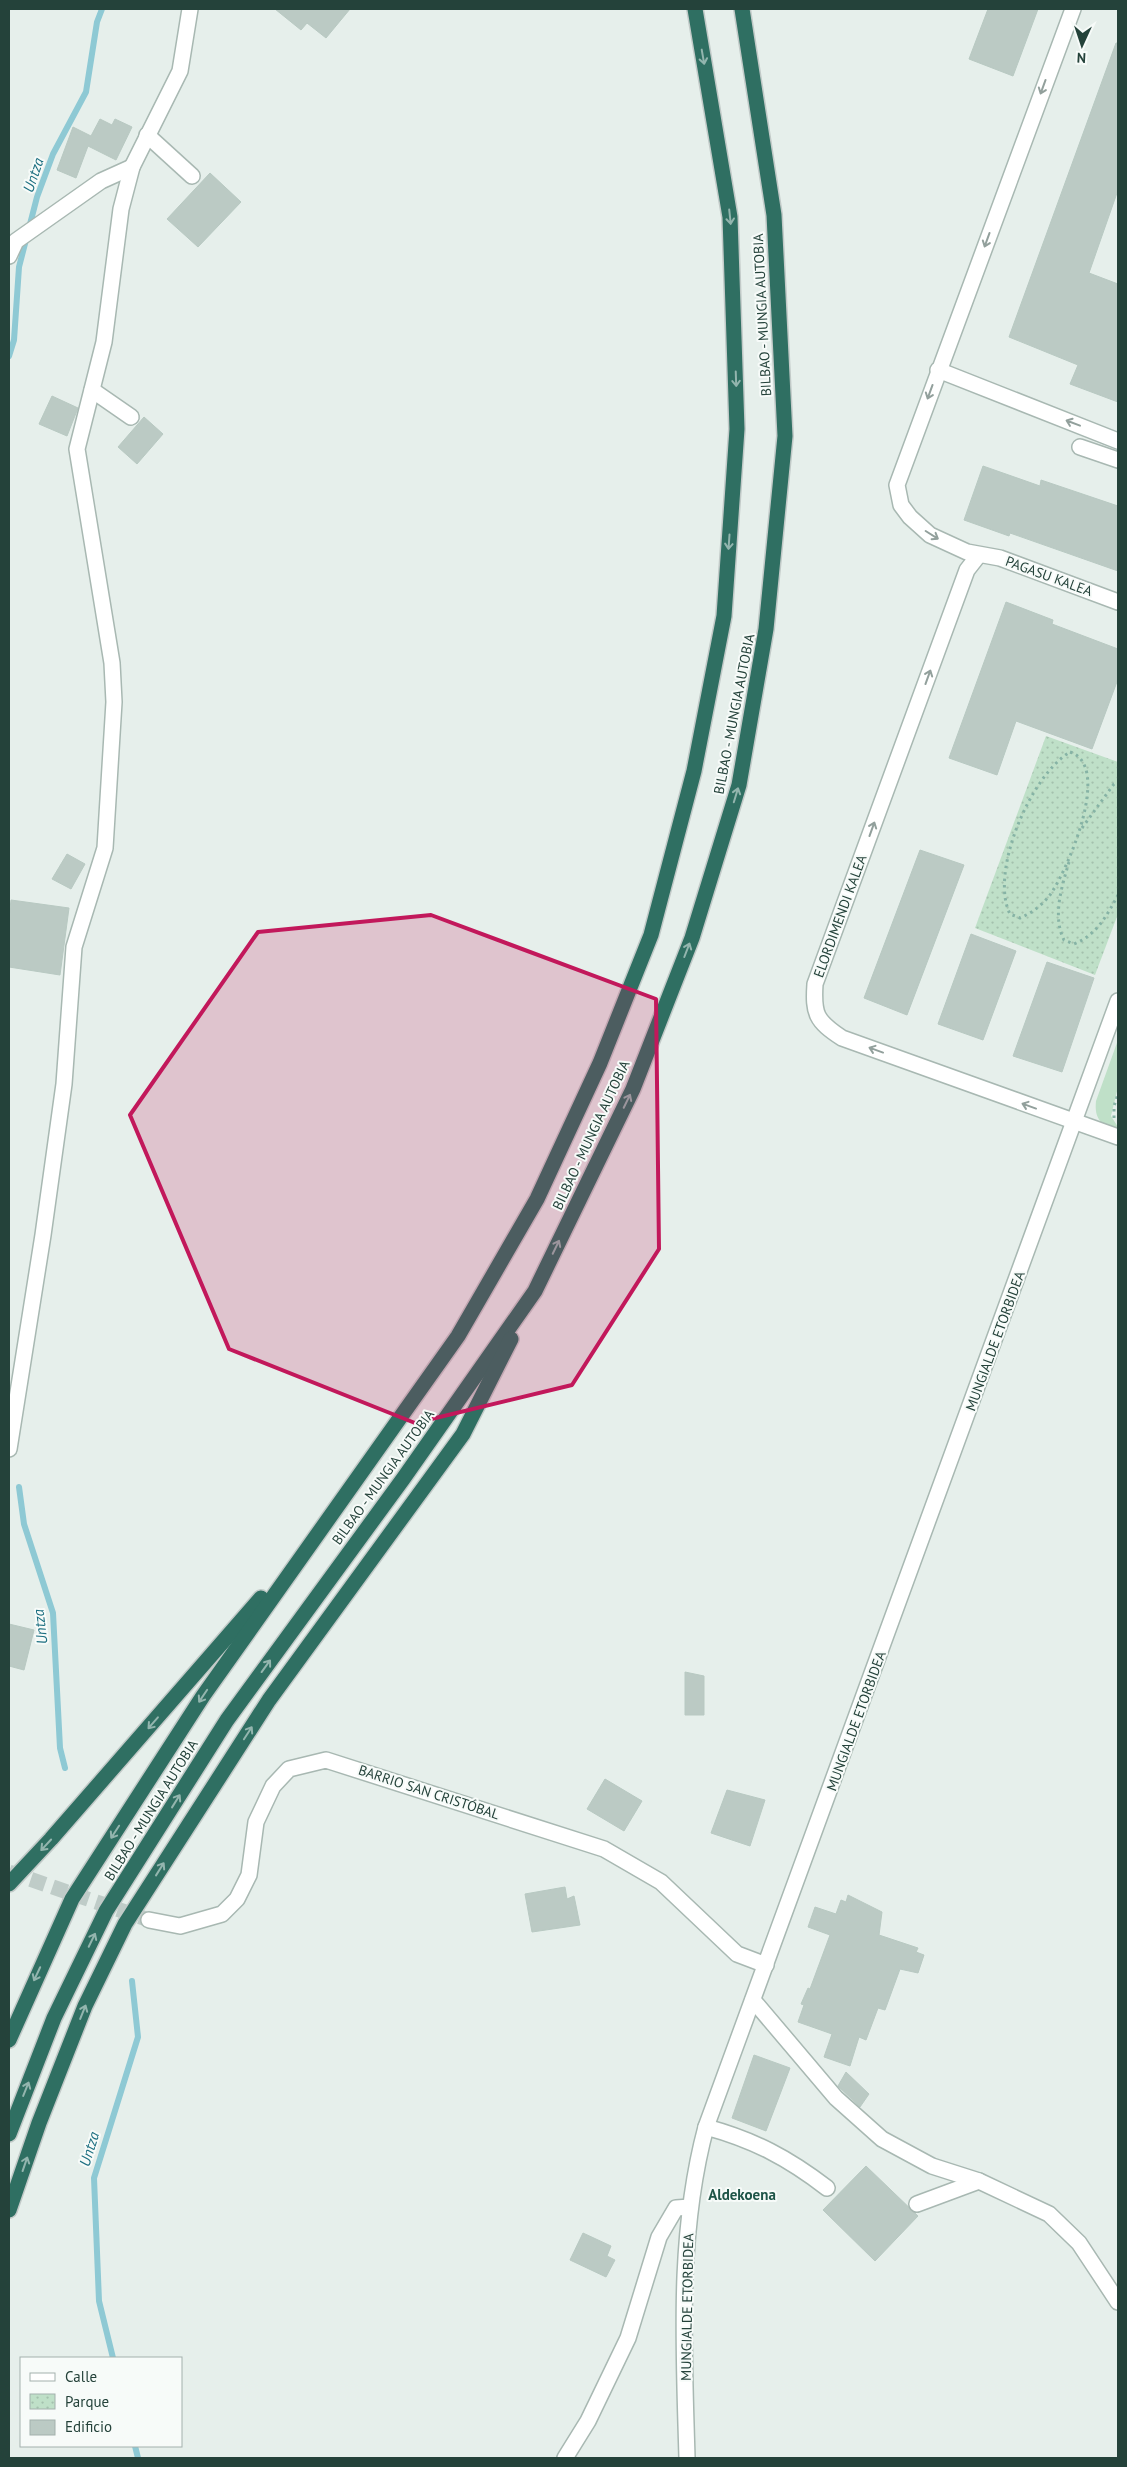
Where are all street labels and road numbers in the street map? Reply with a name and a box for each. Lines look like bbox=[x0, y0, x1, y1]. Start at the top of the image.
street label: BILBAO - MUNGIA AUTOBIA bbox=[749, 232, 775, 397]
street label: PAGASU KALEA bbox=[1003, 552, 1096, 600]
street label: BILBAO - MUNGIA AUTOBIA bbox=[710, 632, 759, 796]
street label: ELORDIMENDI KALEA bbox=[809, 851, 871, 980]
street label: BILBAO - MUNGIA AUTOBIA bbox=[548, 1057, 634, 1213]
street label: MUNGIALDE ETORBIDEA bbox=[961, 1268, 1029, 1413]
street label: BILBAO - MUNGIA AUTOBIA bbox=[328, 1405, 439, 1548]
street label: MUNGIALDE ETORBIDEA bbox=[822, 1648, 890, 1793]
street label: BILBAO - MUNGIA AUTOBIA bbox=[100, 1735, 202, 1884]
street label: BARRIO SAN CRISTÓBAL bbox=[356, 1761, 502, 1823]
street label: MUNGIALDE ETORBIDEA bbox=[677, 2232, 697, 2381]

